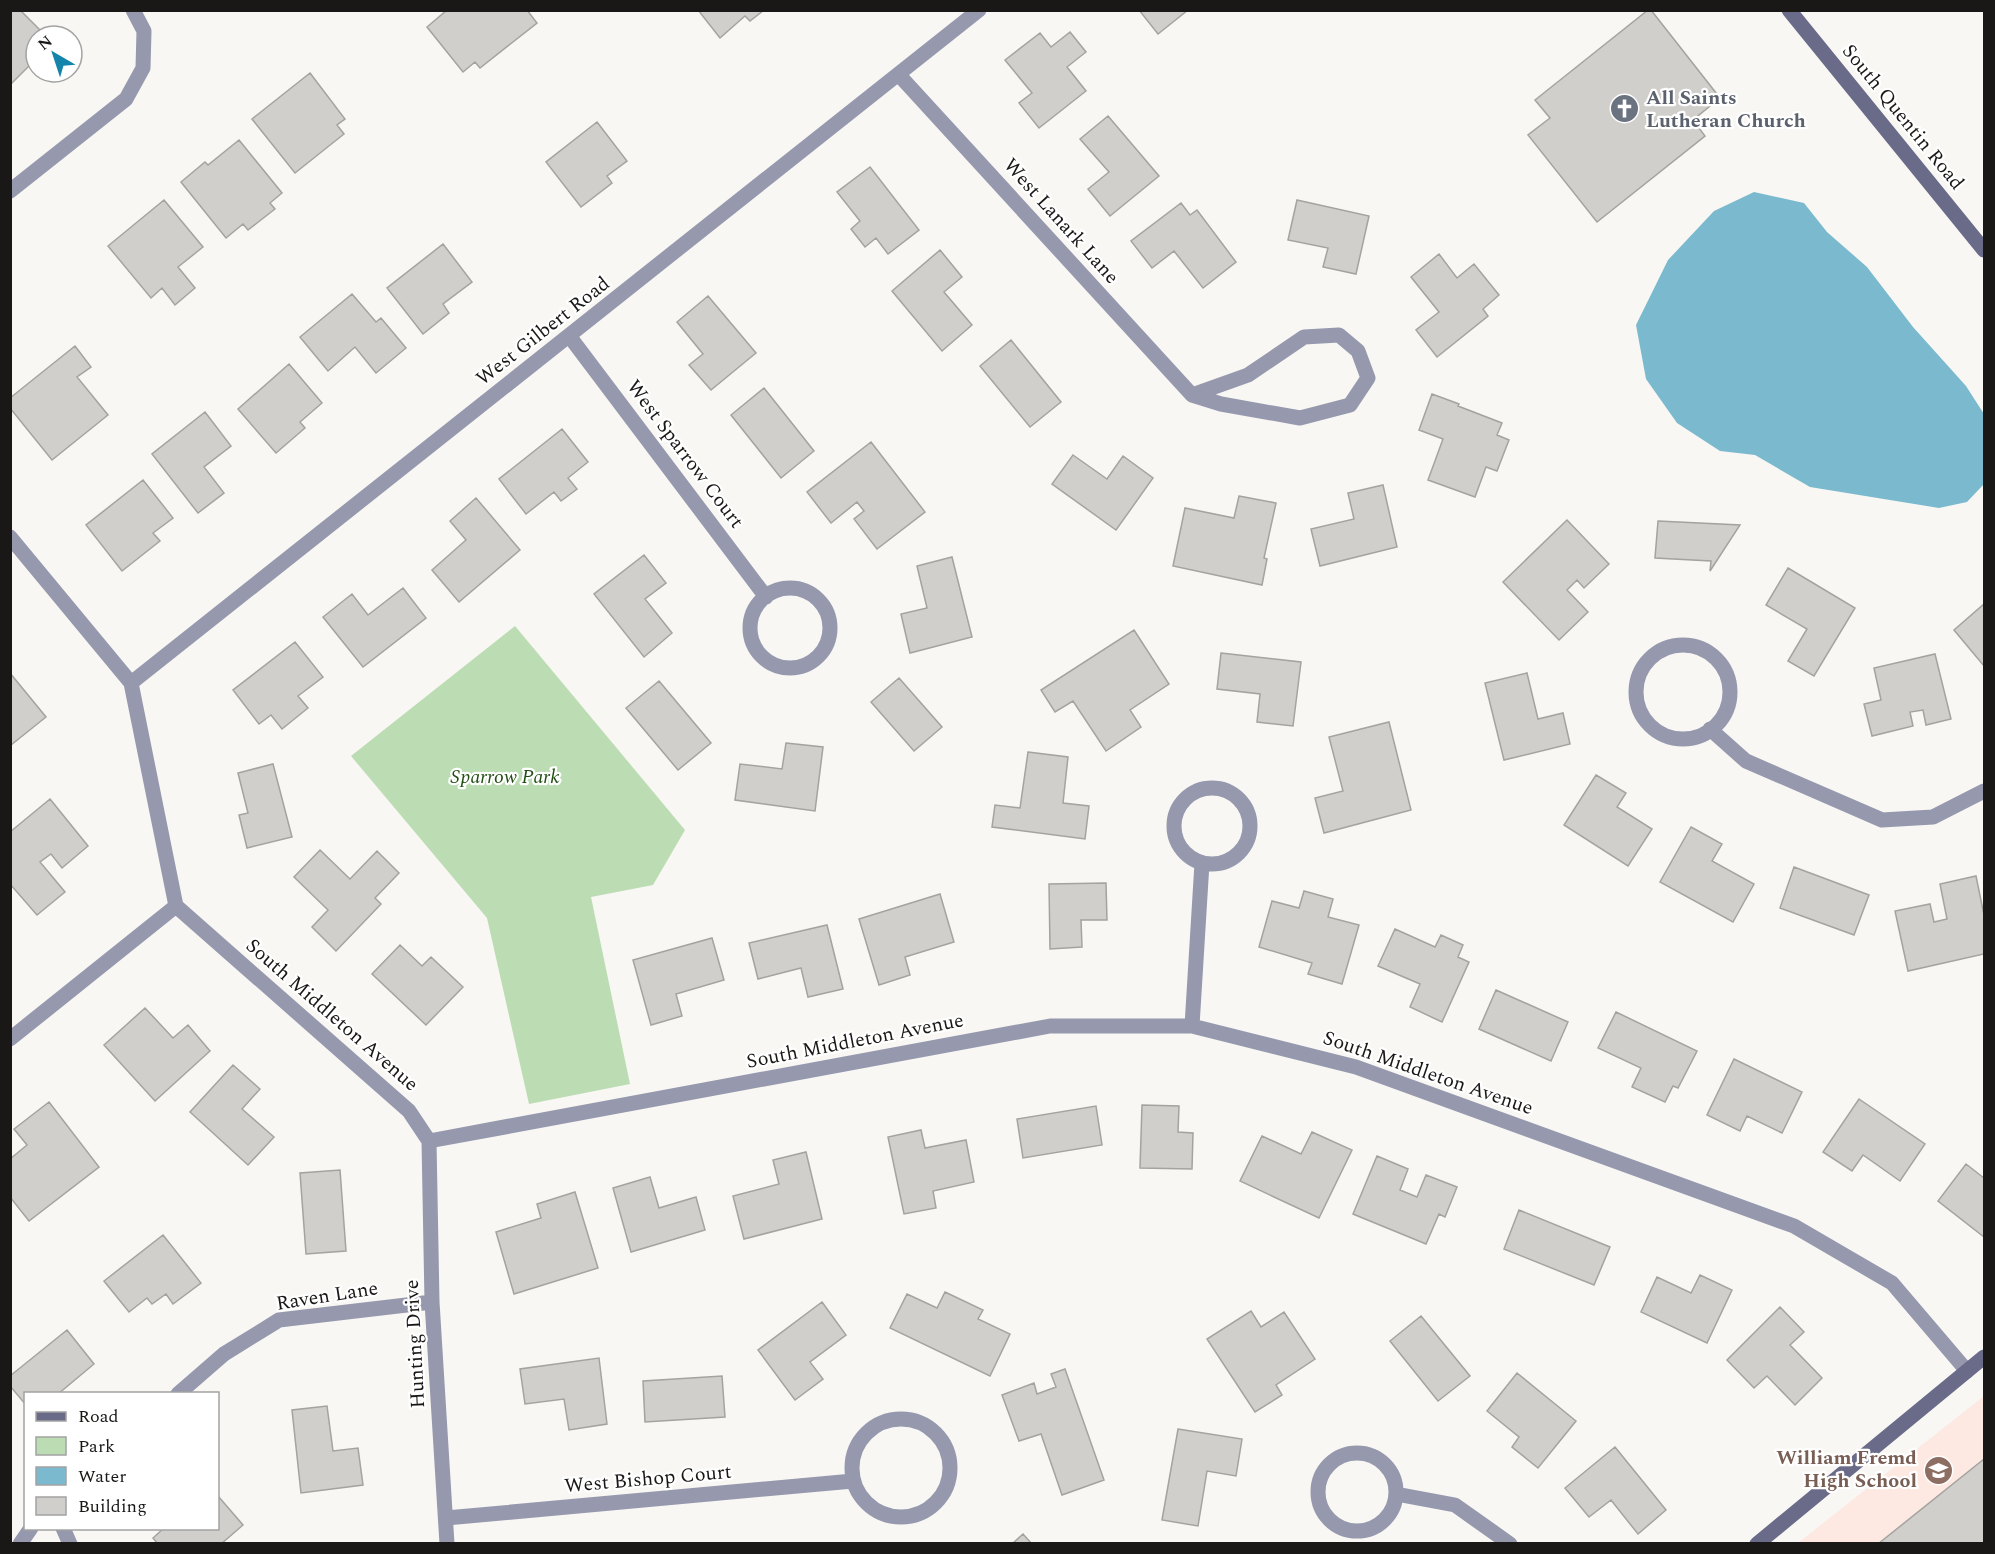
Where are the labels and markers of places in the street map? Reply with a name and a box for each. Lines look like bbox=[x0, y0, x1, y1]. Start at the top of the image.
place label: All Saints Lutheran Church bbox=[1646, 83, 1806, 136]
church icon: All Saints Lutheran Church bbox=[1609, 93, 1641, 125]
place label: William Fremd High School bbox=[1776, 1443, 1917, 1496]
school or university icon: William Fremd High School bbox=[1922, 1454, 1954, 1486]

